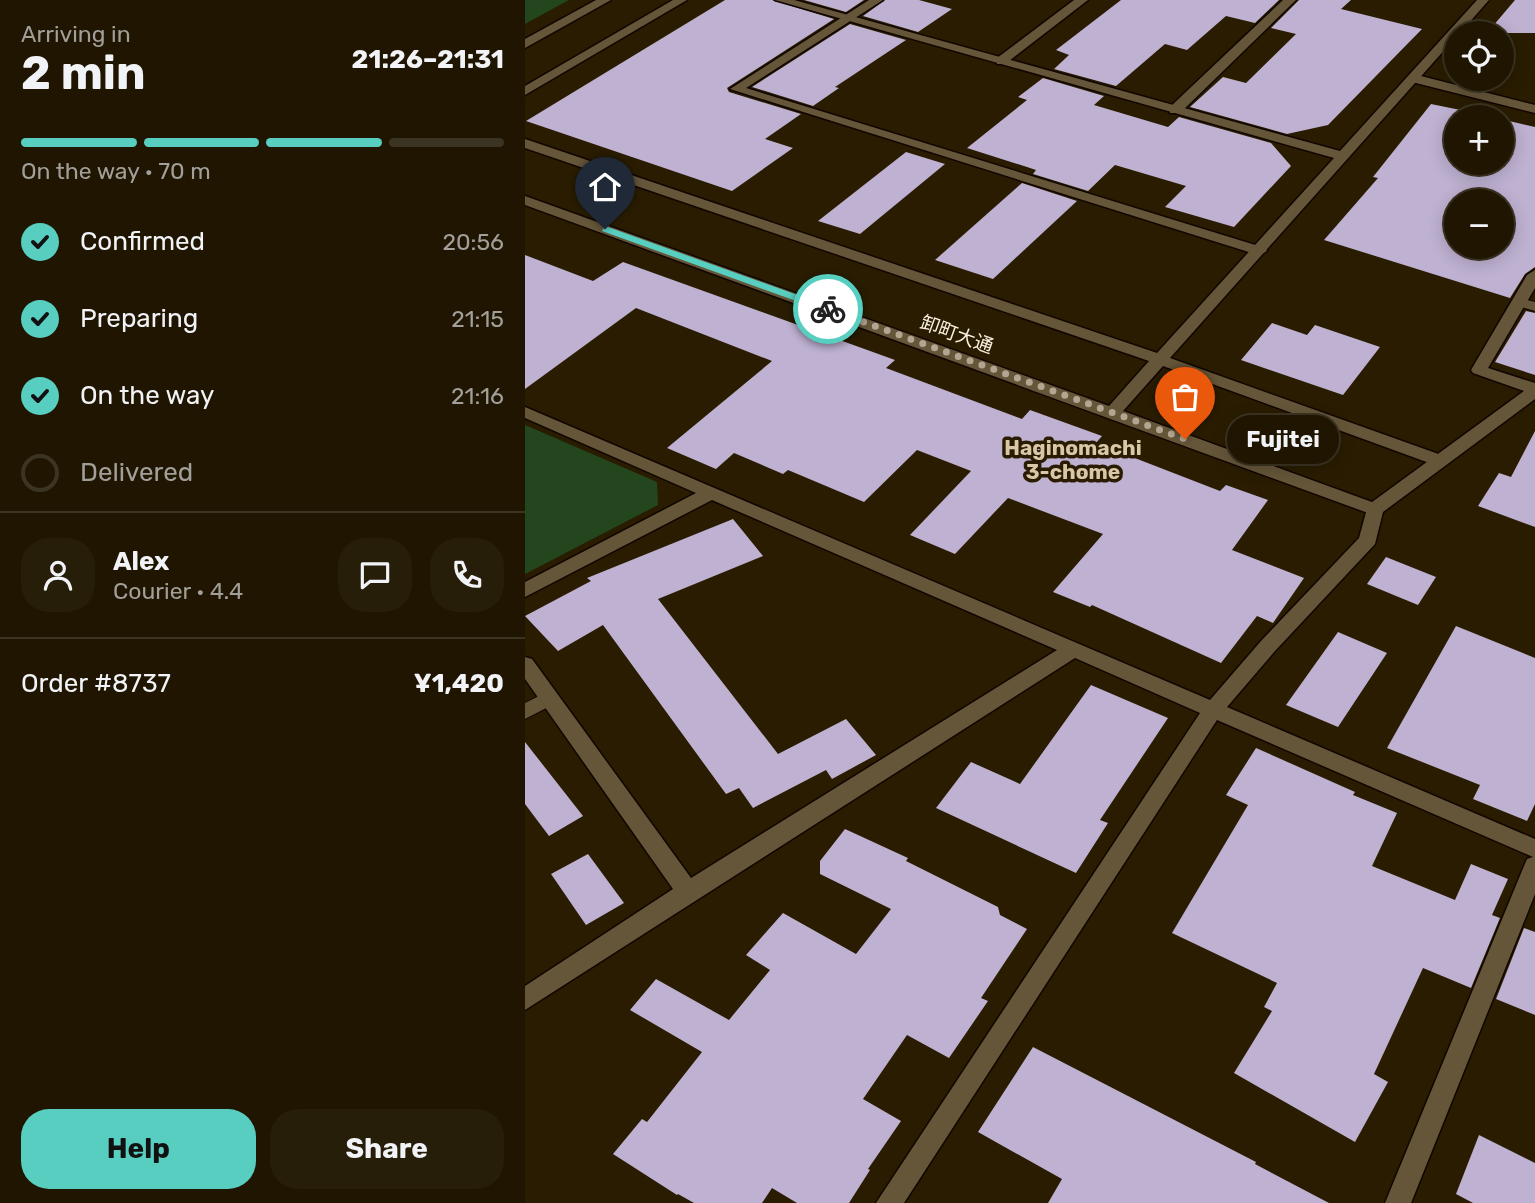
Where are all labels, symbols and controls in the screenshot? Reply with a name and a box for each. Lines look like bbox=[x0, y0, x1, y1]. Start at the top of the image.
text: Arriving in bbox=[21, 20, 131, 48]
map controls bbox=[1444, 21, 1514, 259]
button: locate bbox=[1444, 21, 1514, 91]
text: 21:26–21:31 bbox=[352, 44, 504, 75]
text: 2 min bbox=[21, 46, 146, 101]
button: + bbox=[1444, 105, 1514, 175]
text: On the way · 70 m bbox=[21, 157, 211, 185]
pin bbox=[575, 157, 635, 229]
icon: home bbox=[586, 168, 624, 206]
button: − bbox=[1444, 189, 1514, 259]
icon: check bbox=[21, 223, 59, 261]
text: Confirmed bbox=[80, 226, 205, 257]
text: 20:56 bbox=[442, 228, 504, 256]
courier bbox=[793, 274, 863, 344]
icon: bike bbox=[809, 290, 847, 328]
icon: check bbox=[21, 300, 59, 338]
text: Preparing bbox=[80, 303, 198, 334]
text: 21:15 bbox=[451, 305, 504, 333]
street label: 卸町大通 bbox=[917, 311, 996, 358]
pin bbox=[1155, 367, 1215, 439]
icon: check bbox=[21, 377, 59, 415]
icon: bag bbox=[1166, 378, 1204, 416]
text: On the way bbox=[80, 380, 214, 411]
text: 21:16 bbox=[451, 382, 504, 410]
callout: Fujitei bbox=[1227, 414, 1339, 464]
text: Fujitei bbox=[1246, 425, 1320, 453]
district label: Haginomachi 3-chome bbox=[1004, 435, 1142, 484]
text: Delivered bbox=[80, 457, 193, 488]
button: person bbox=[21, 538, 95, 612]
button: chat bbox=[338, 538, 412, 612]
button: phone bbox=[430, 538, 504, 612]
text: Alex bbox=[113, 546, 169, 577]
text: Courier · 4.4 bbox=[113, 577, 243, 605]
text: Order #8737 bbox=[21, 668, 171, 699]
text: ¥1,420 bbox=[414, 668, 504, 699]
button: Help bbox=[21, 1109, 256, 1189]
button: Share bbox=[270, 1109, 504, 1189]

